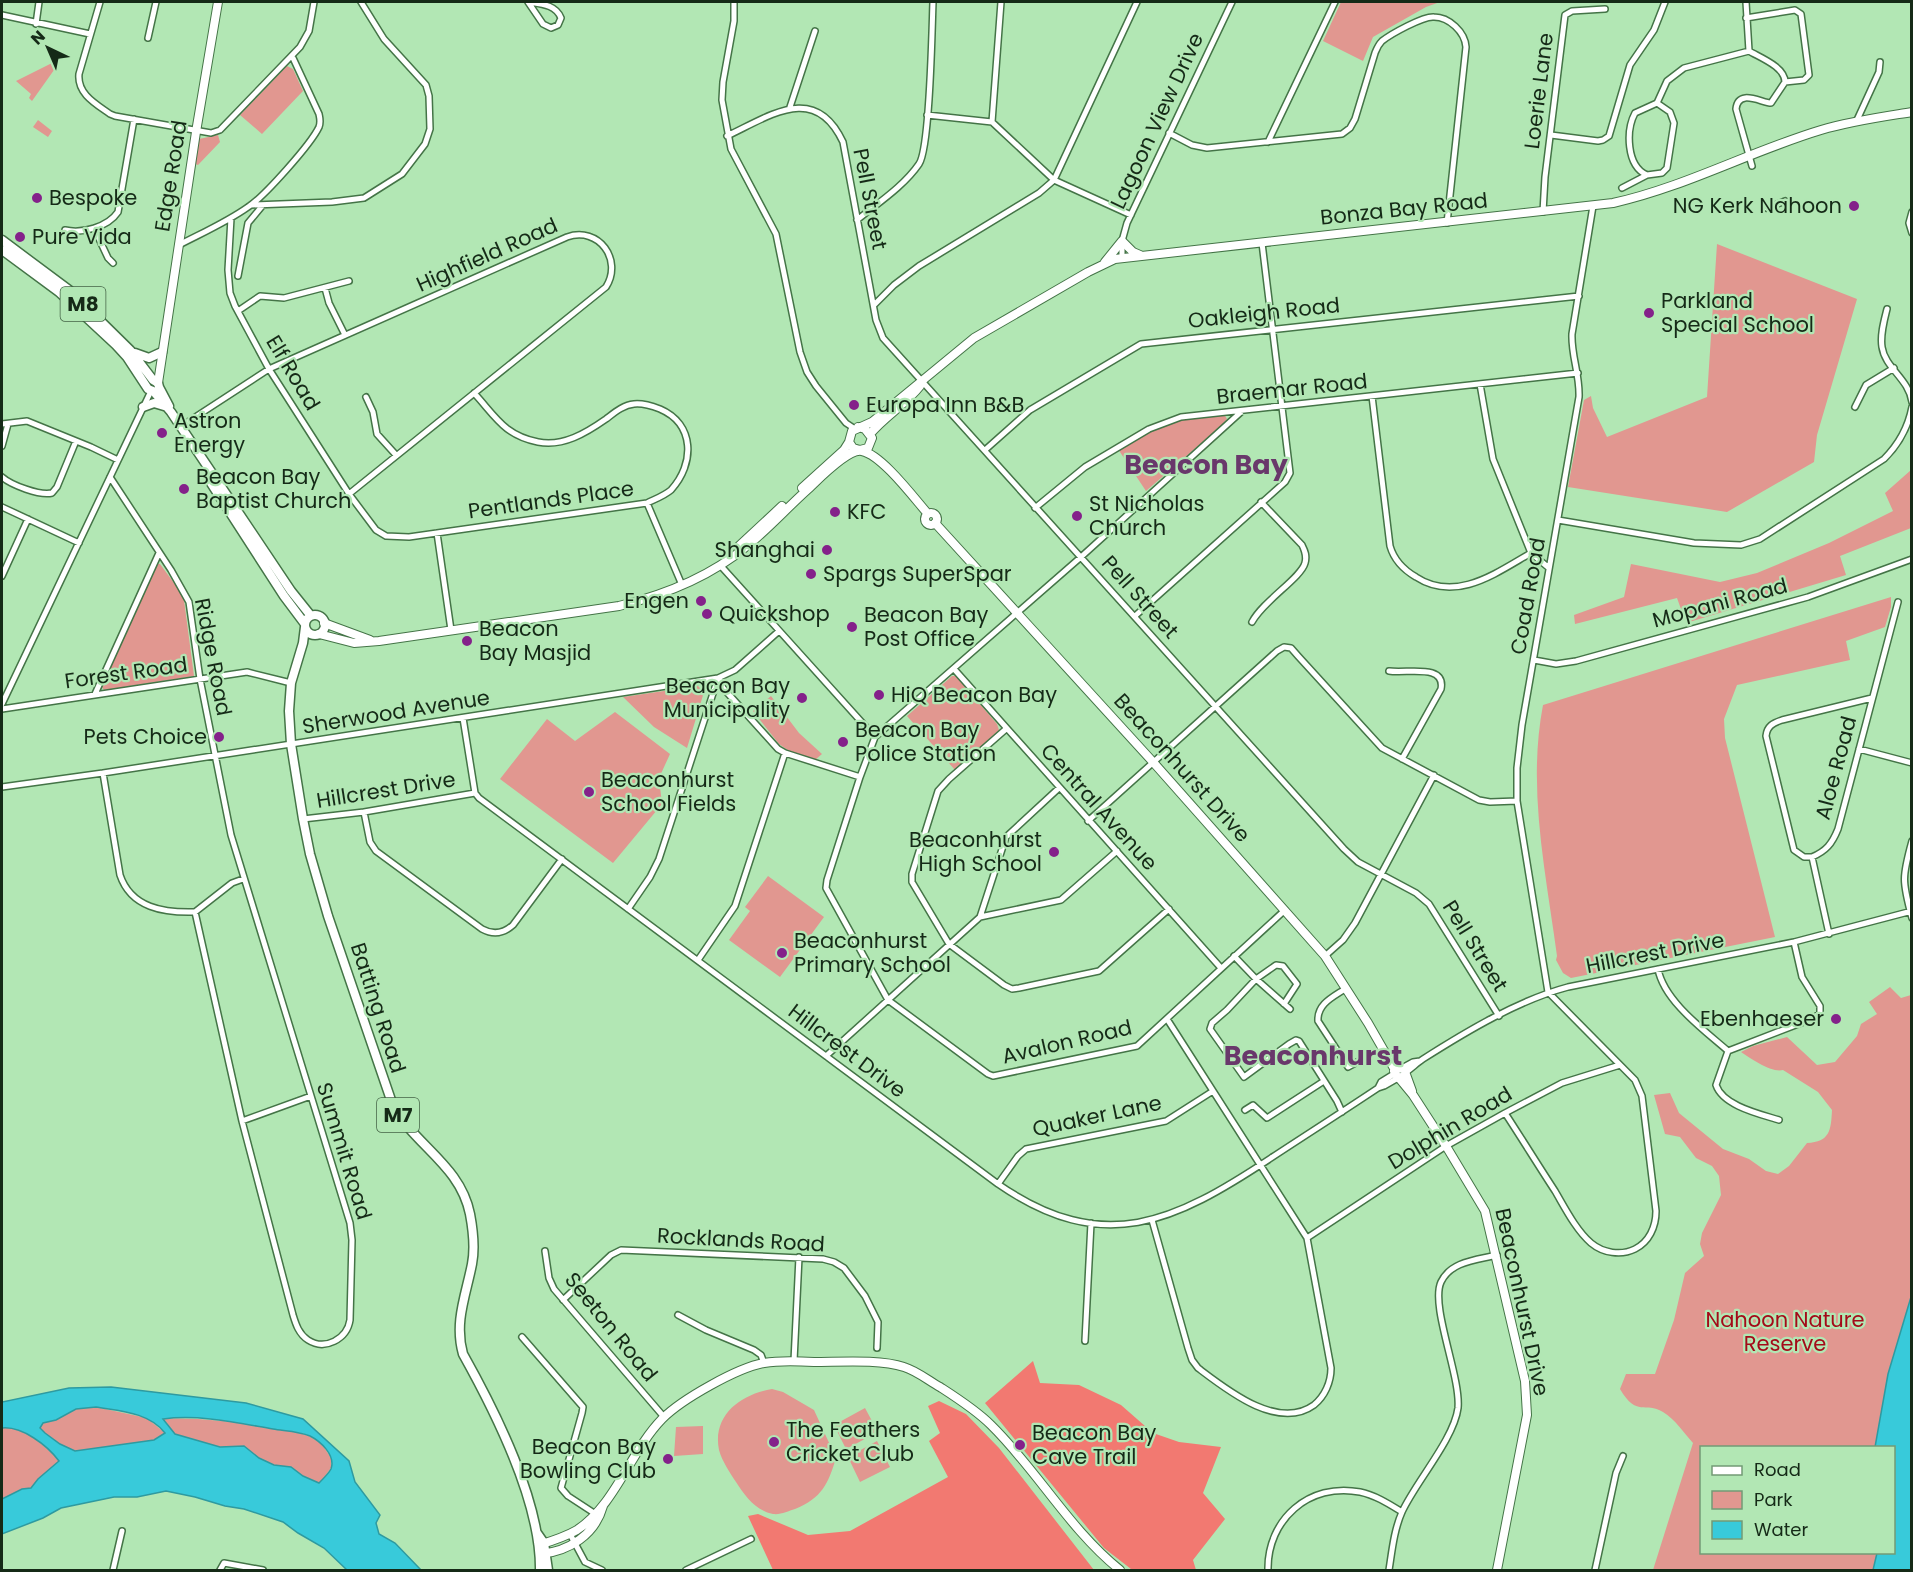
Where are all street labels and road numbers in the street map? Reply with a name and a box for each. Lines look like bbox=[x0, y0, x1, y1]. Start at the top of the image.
street label: Lagoon View Drive bbox=[1103, 28, 1210, 214]
street label: Loerie Lane bbox=[1517, 31, 1560, 151]
street label: Edge Road bbox=[147, 118, 194, 234]
street label: Pell Street bbox=[846, 146, 895, 252]
street label: Bonza Bay Road bbox=[1319, 185, 1489, 232]
street label: Highfield Road bbox=[411, 210, 562, 299]
road number: M8 bbox=[60, 287, 106, 321]
street label: Oakleigh Road bbox=[1186, 290, 1341, 335]
street label: Elf Road bbox=[260, 330, 327, 416]
street label: Braemar Road bbox=[1215, 366, 1369, 411]
street label: Pentlands Place bbox=[466, 474, 636, 525]
street label: Coad Road bbox=[1503, 535, 1552, 657]
street label: Pell Street bbox=[1095, 549, 1185, 644]
street label: Mopani Road bbox=[1649, 571, 1791, 634]
street label: Ridge Road bbox=[188, 595, 239, 718]
street label: Forest Road bbox=[63, 650, 189, 695]
street label: Sherwood Avenue bbox=[300, 682, 492, 741]
street label: Beaconhurst Drive bbox=[1108, 687, 1257, 848]
street label: Aloe Road bbox=[1808, 713, 1863, 823]
street label: Central Avenue bbox=[1034, 737, 1164, 877]
street label: Hillcrest Drive bbox=[314, 764, 458, 815]
street label: Pell Street bbox=[1436, 895, 1515, 997]
street label: Hillcrest Drive bbox=[1583, 925, 1727, 980]
street label: Batting Road bbox=[344, 939, 413, 1077]
street label: Hillcrest Drive bbox=[782, 997, 912, 1104]
street label: Avalon Road bbox=[999, 1012, 1135, 1071]
street label: Summit Road bbox=[310, 1079, 379, 1223]
street label: Dolphin Road bbox=[1382, 1079, 1517, 1176]
street label: Quaker Lane bbox=[1030, 1088, 1164, 1143]
road number: M7 bbox=[377, 1098, 419, 1132]
street label: Beaconhurst Drive bbox=[1488, 1205, 1557, 1398]
street label: Rocklands Road bbox=[656, 1221, 826, 1258]
street label: Seeton Road bbox=[558, 1266, 665, 1388]

